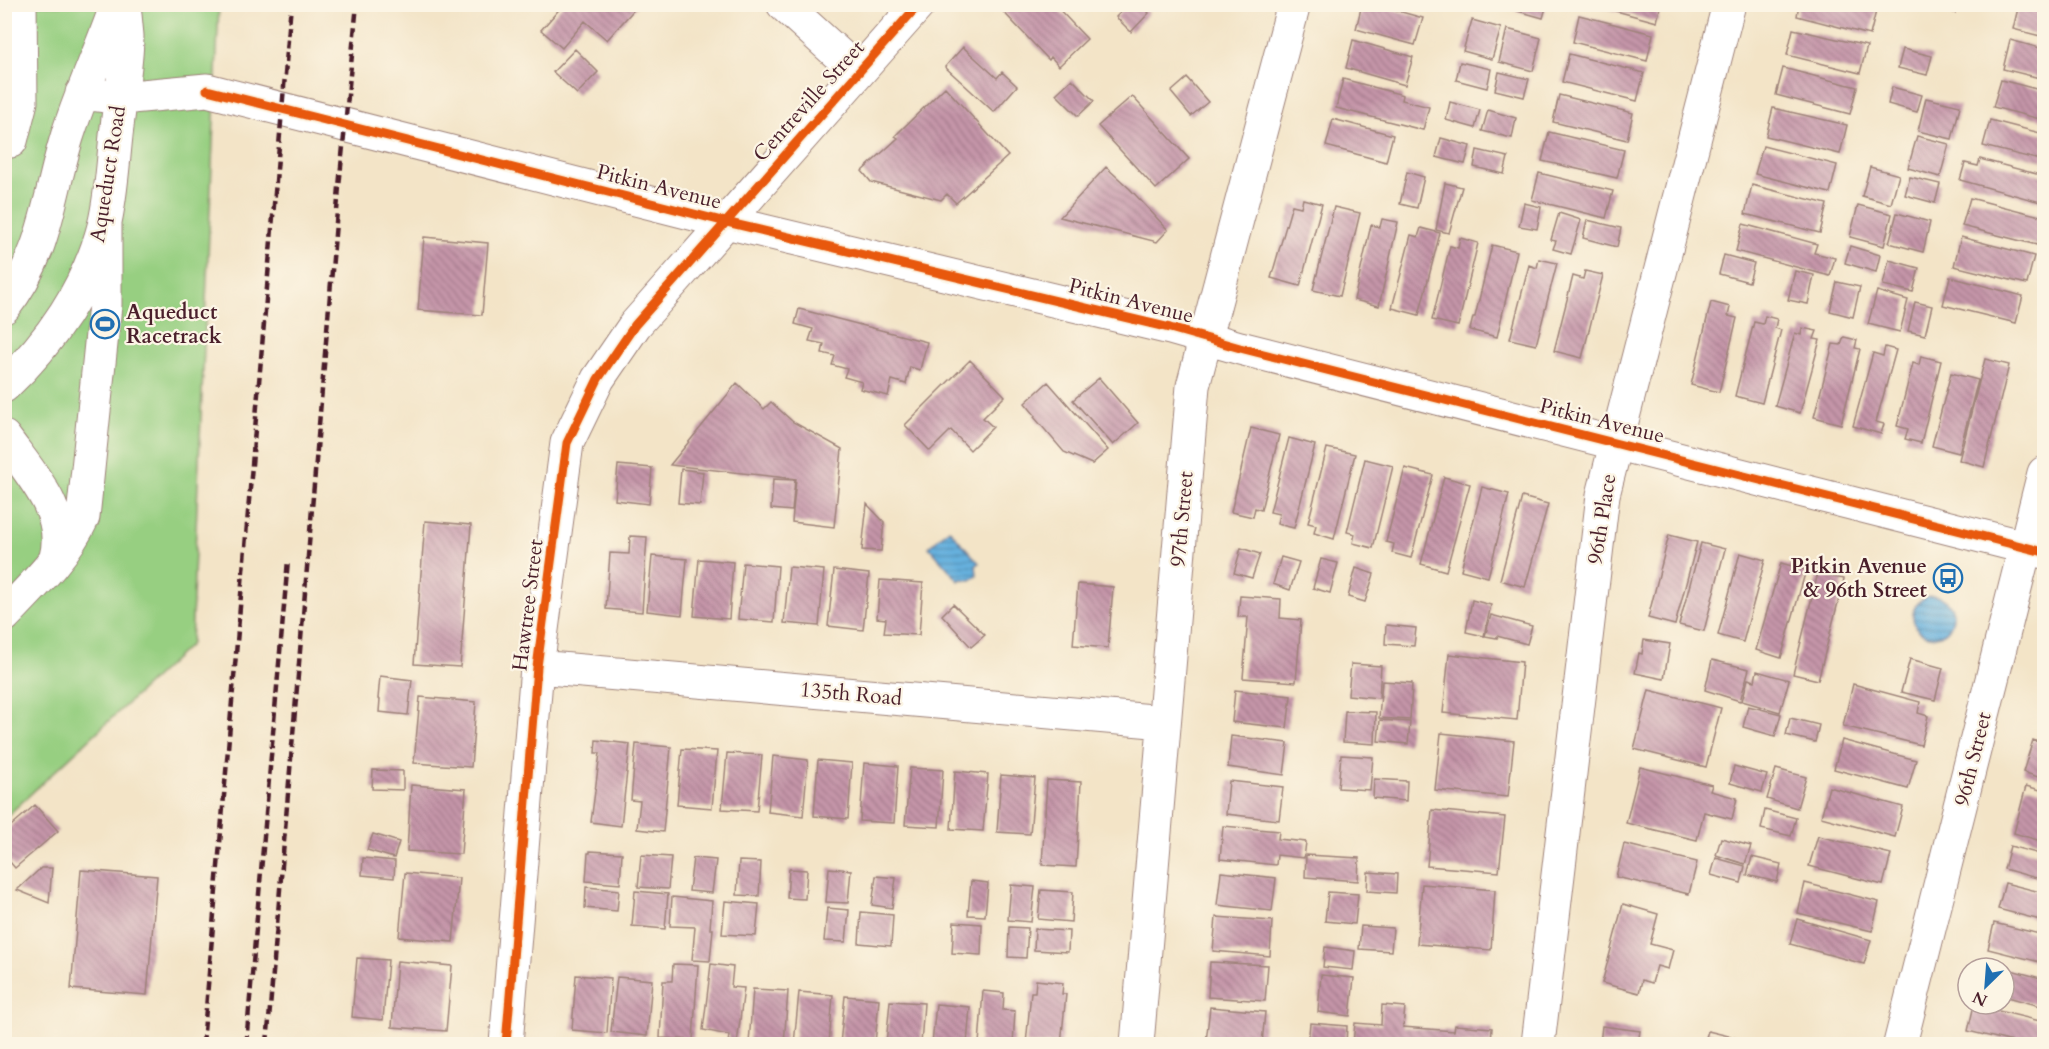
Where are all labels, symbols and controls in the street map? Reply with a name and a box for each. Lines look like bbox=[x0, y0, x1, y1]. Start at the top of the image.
street label: Centreville Street bbox=[747, 34, 872, 168]
street label: Aqueduct Road bbox=[83, 104, 133, 244]
street label: Pitkin Avenue bbox=[593, 157, 725, 217]
street label: Pitkin Avenue bbox=[1065, 271, 1197, 331]
place label: Aqueduct Racetrack bbox=[126, 298, 222, 351]
sports icon: Aqueduct Racetrack bbox=[89, 308, 121, 340]
street label: Pitkin Avenue bbox=[1536, 391, 1668, 451]
street label: 97th Street bbox=[1163, 470, 1201, 568]
street label: 96th Place bbox=[1581, 472, 1623, 566]
street label: Hawtree Street bbox=[506, 537, 551, 673]
place label: Pitkin Avenue & 96th Street bbox=[1791, 552, 1928, 605]
bus stop icon: Pitkin Avenue & 96th Street bbox=[1932, 562, 1964, 594]
street label: 135th Road bbox=[799, 675, 903, 713]
street label: 96th Street bbox=[1947, 709, 1999, 809]
north arrow bbox=[1956, 956, 2016, 1016]
text: N bbox=[1969, 986, 1991, 1012]

